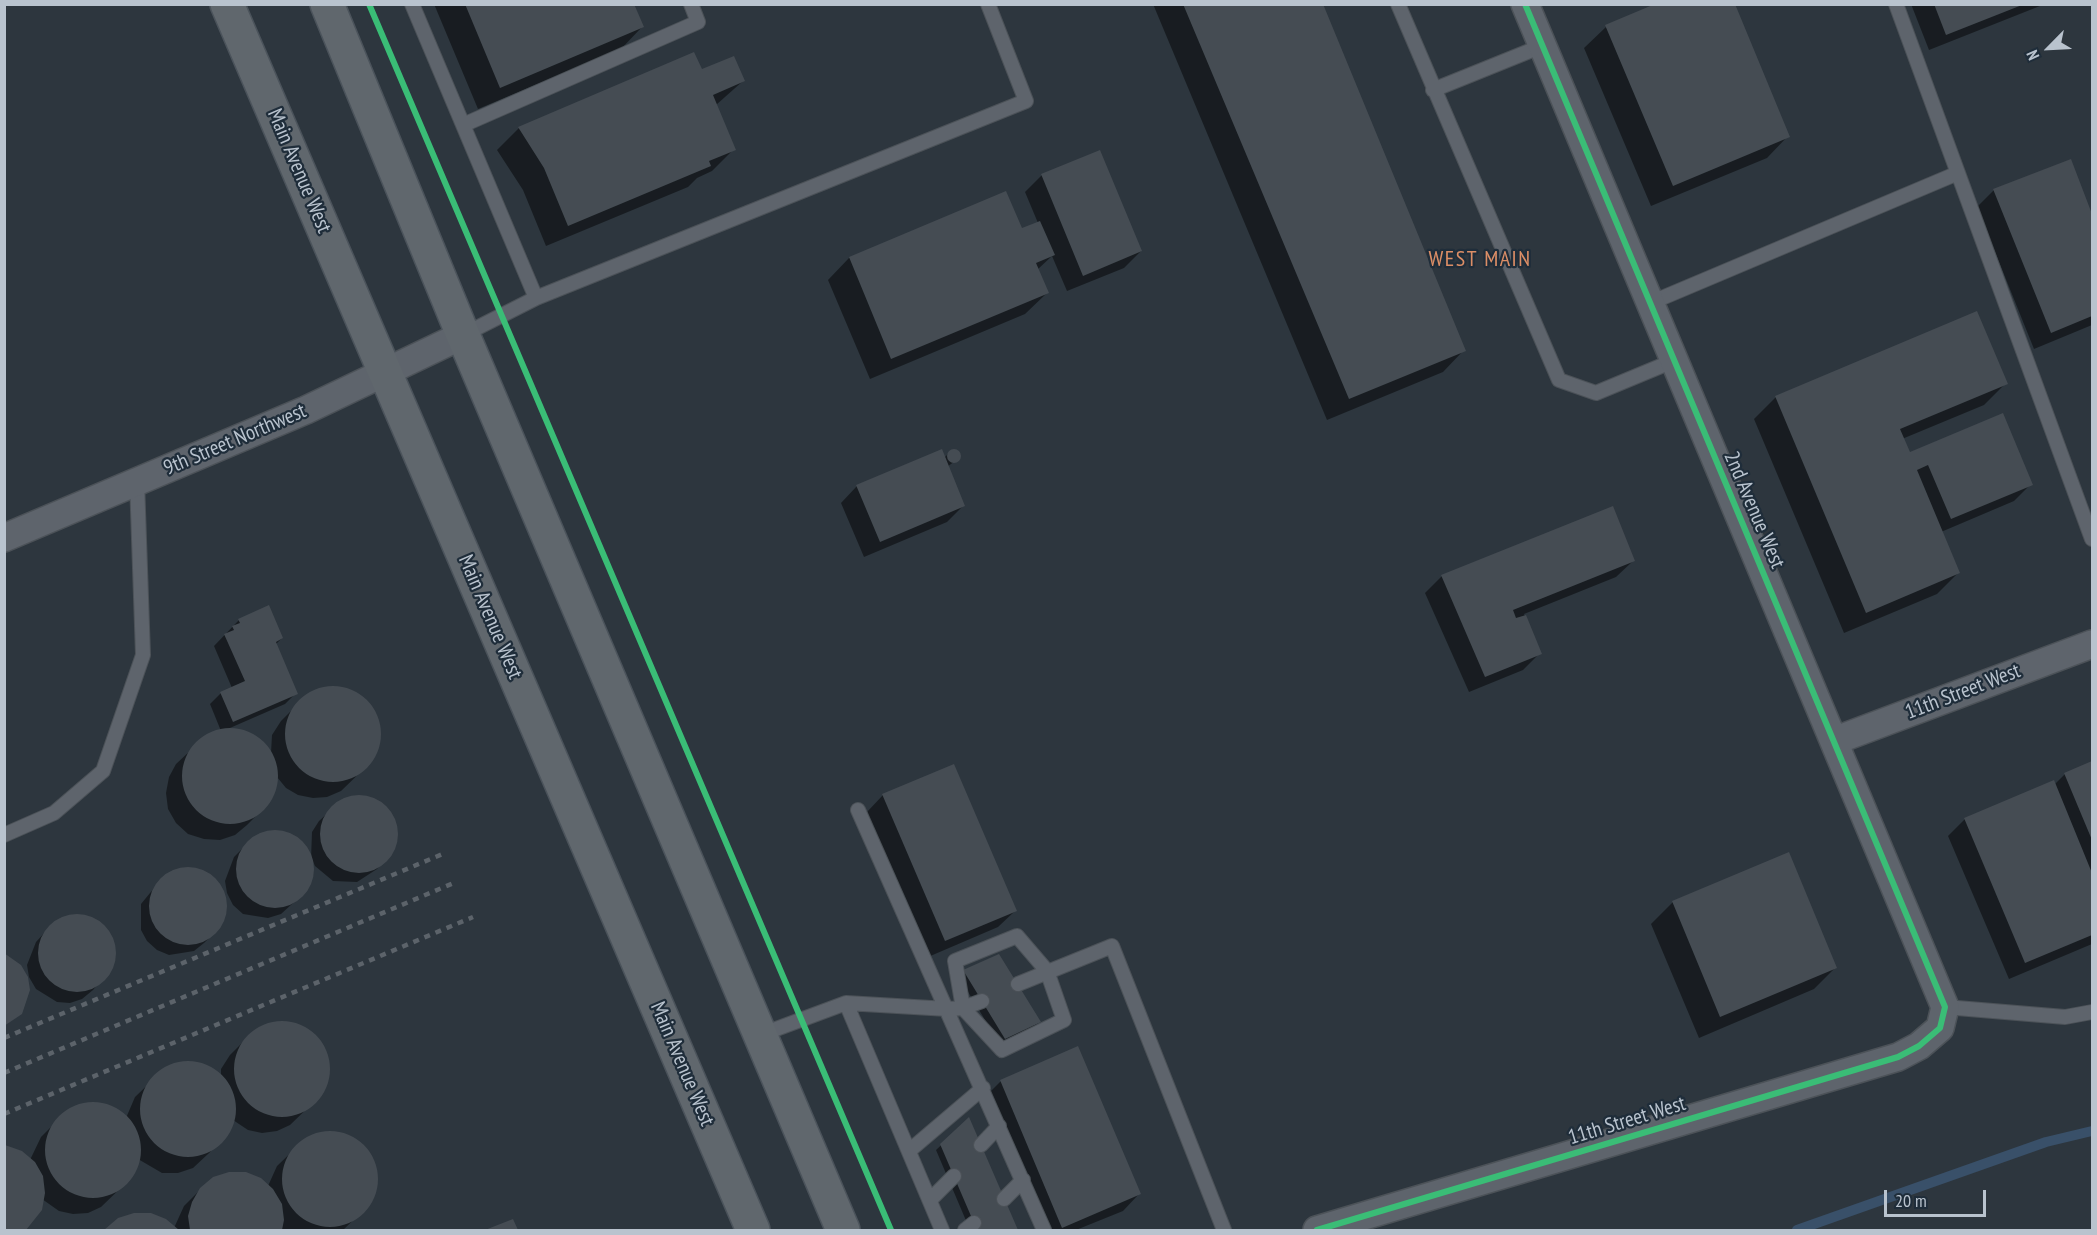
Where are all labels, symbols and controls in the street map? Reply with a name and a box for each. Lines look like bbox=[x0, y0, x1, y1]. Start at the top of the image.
north arrow bbox=[2019, 18, 2079, 78]
text: N bbox=[2022, 47, 2043, 63]
street label: Main Avenue West bbox=[262, 105, 336, 237]
district label: WEST MAIN bbox=[1428, 247, 1532, 273]
street label: 9th Street Northwest bbox=[160, 399, 310, 481]
street label: 2nd Avenue West bbox=[1718, 448, 1790, 572]
street label: Main Avenue West bbox=[453, 551, 527, 683]
street label: 11th Street West bbox=[1902, 659, 2024, 725]
street label: Main Avenue West bbox=[645, 998, 719, 1130]
street label: 11th Street West bbox=[1565, 1091, 1689, 1151]
scale bar bbox=[1887, 1178, 1989, 1216]
text: 20 m bbox=[1895, 1189, 1927, 1212]

